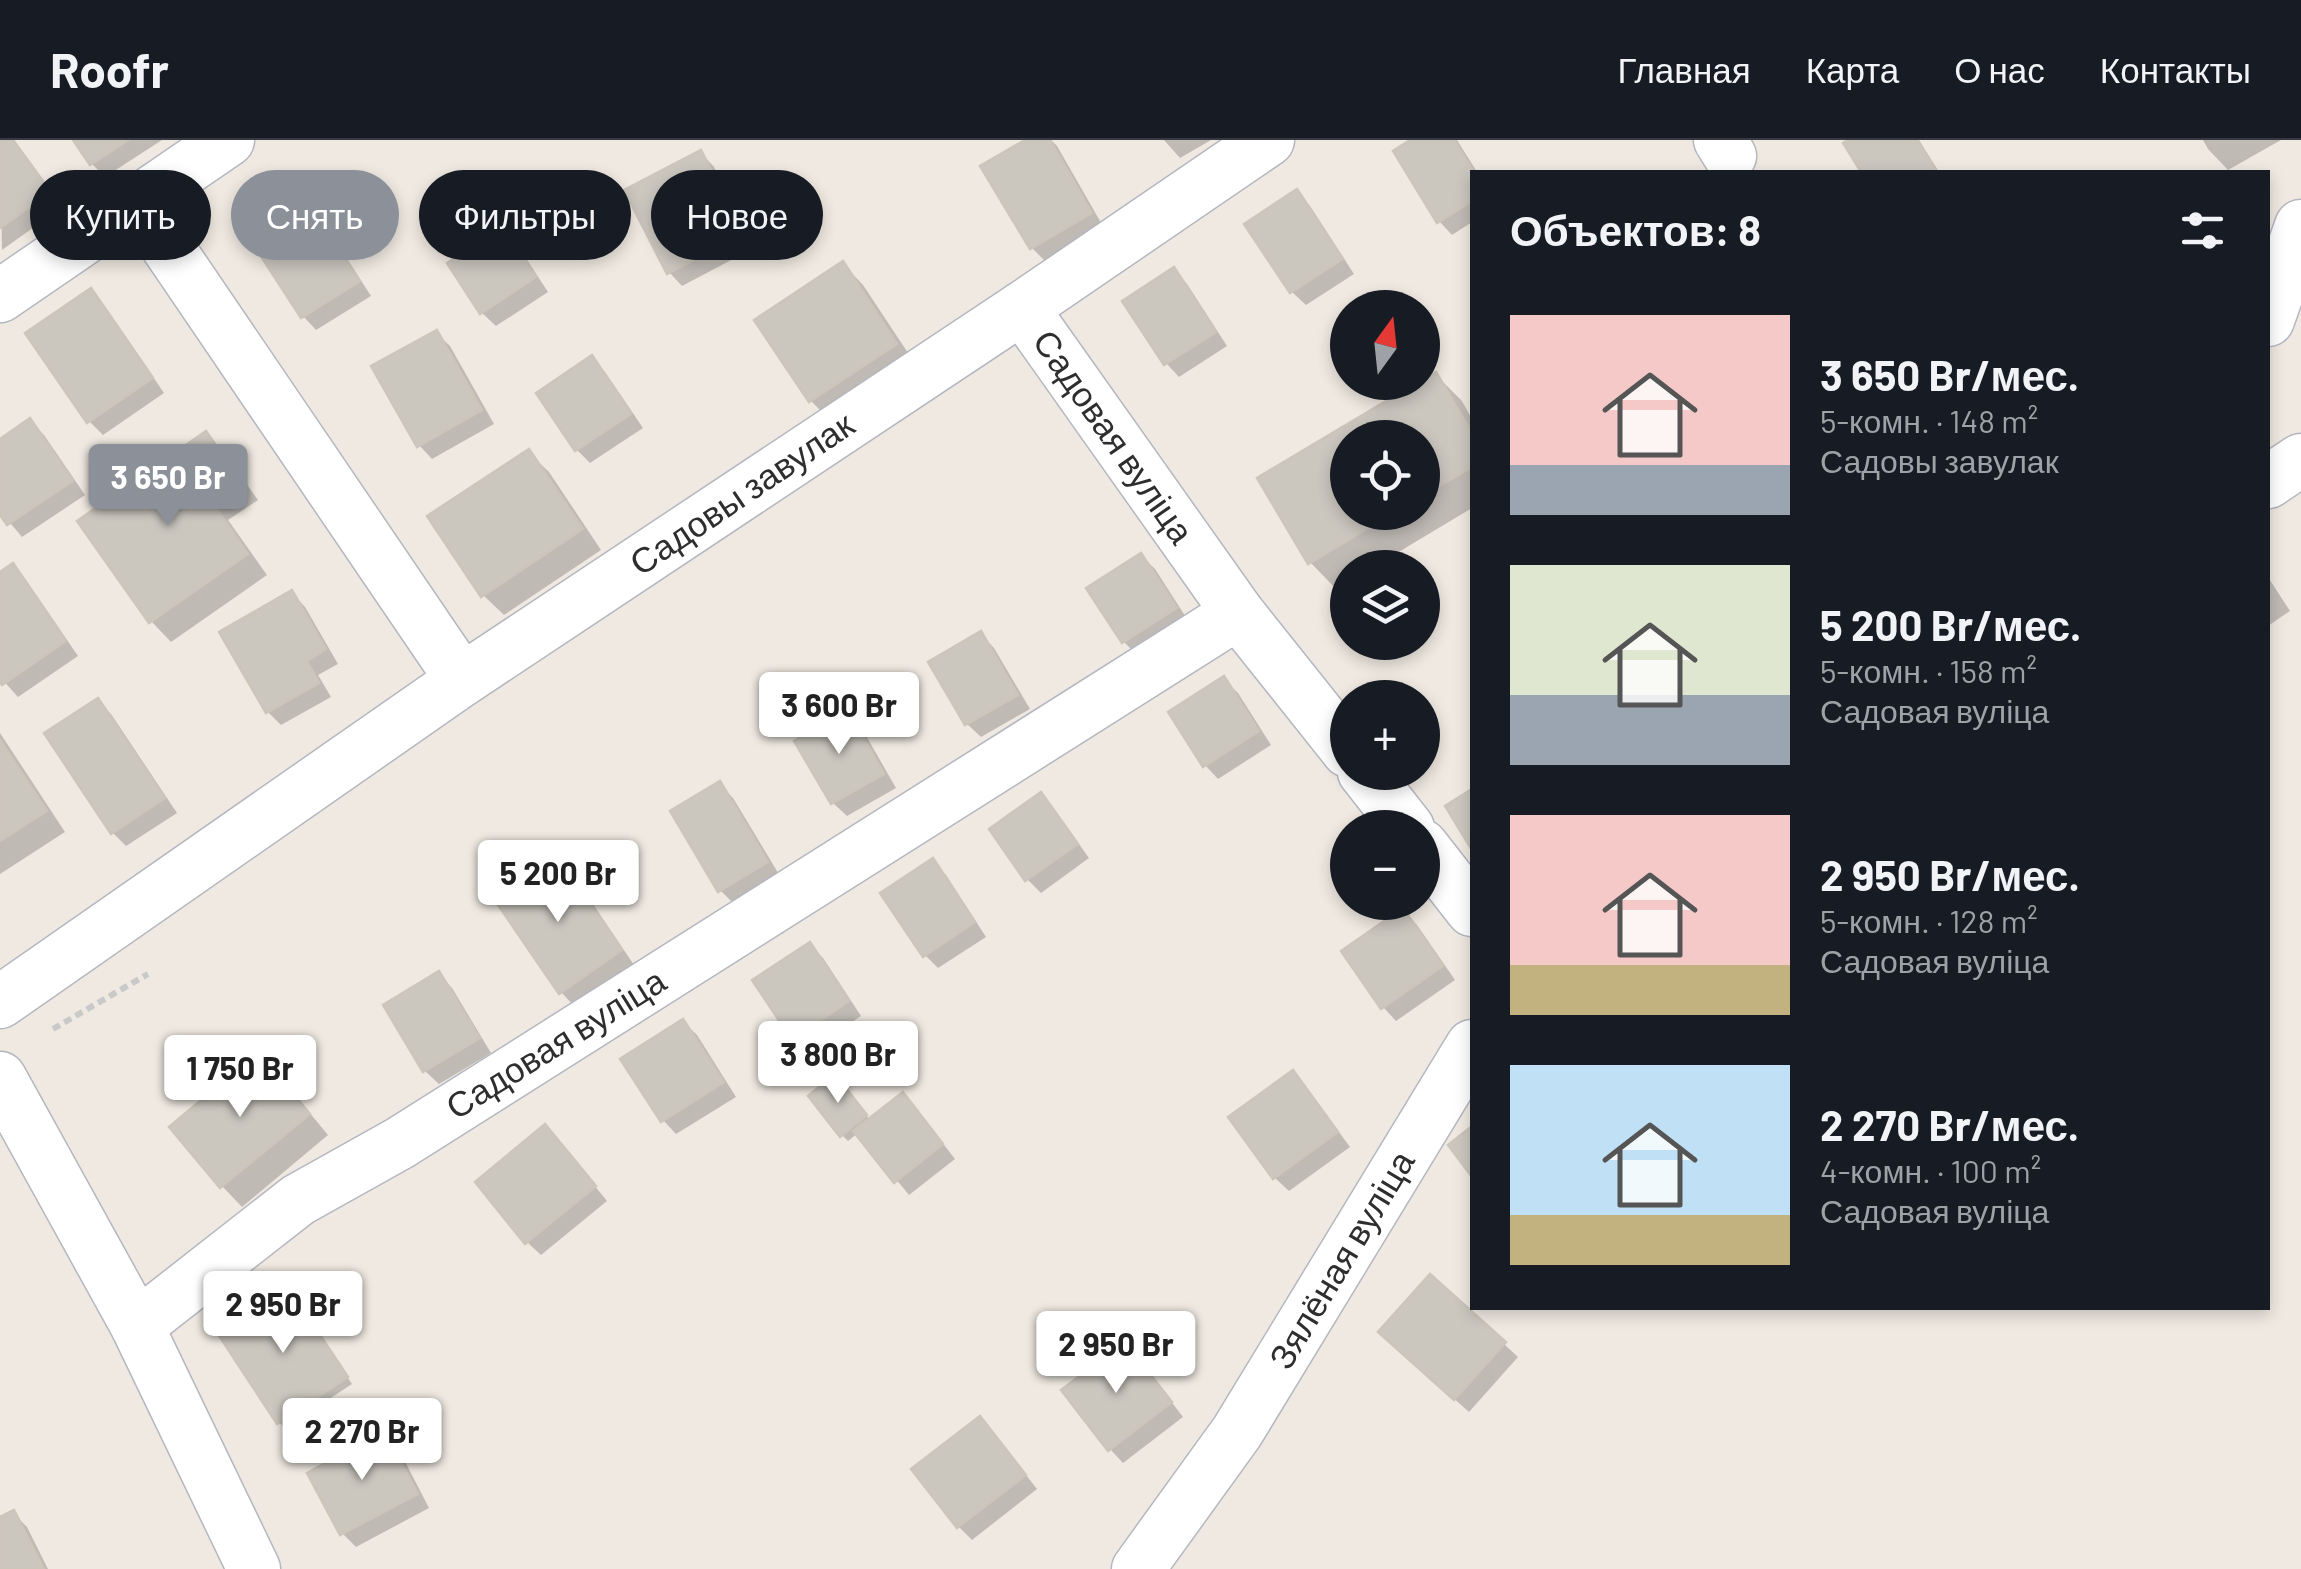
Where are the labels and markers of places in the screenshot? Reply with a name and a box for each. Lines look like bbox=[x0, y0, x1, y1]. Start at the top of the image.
pin: 3 650 Br bbox=[65, 444, 271, 529]
pin: 3 600 Br bbox=[736, 672, 942, 757]
pin: 5 200 Br bbox=[455, 840, 661, 925]
pin: 3 800 Br bbox=[735, 1021, 941, 1106]
pin: 1 750 Br bbox=[137, 1035, 343, 1120]
pin: 2 950 Br bbox=[180, 1271, 386, 1356]
pin: 2 950 Br bbox=[1013, 1311, 1219, 1396]
pin: 2 270 Br bbox=[259, 1398, 465, 1483]

